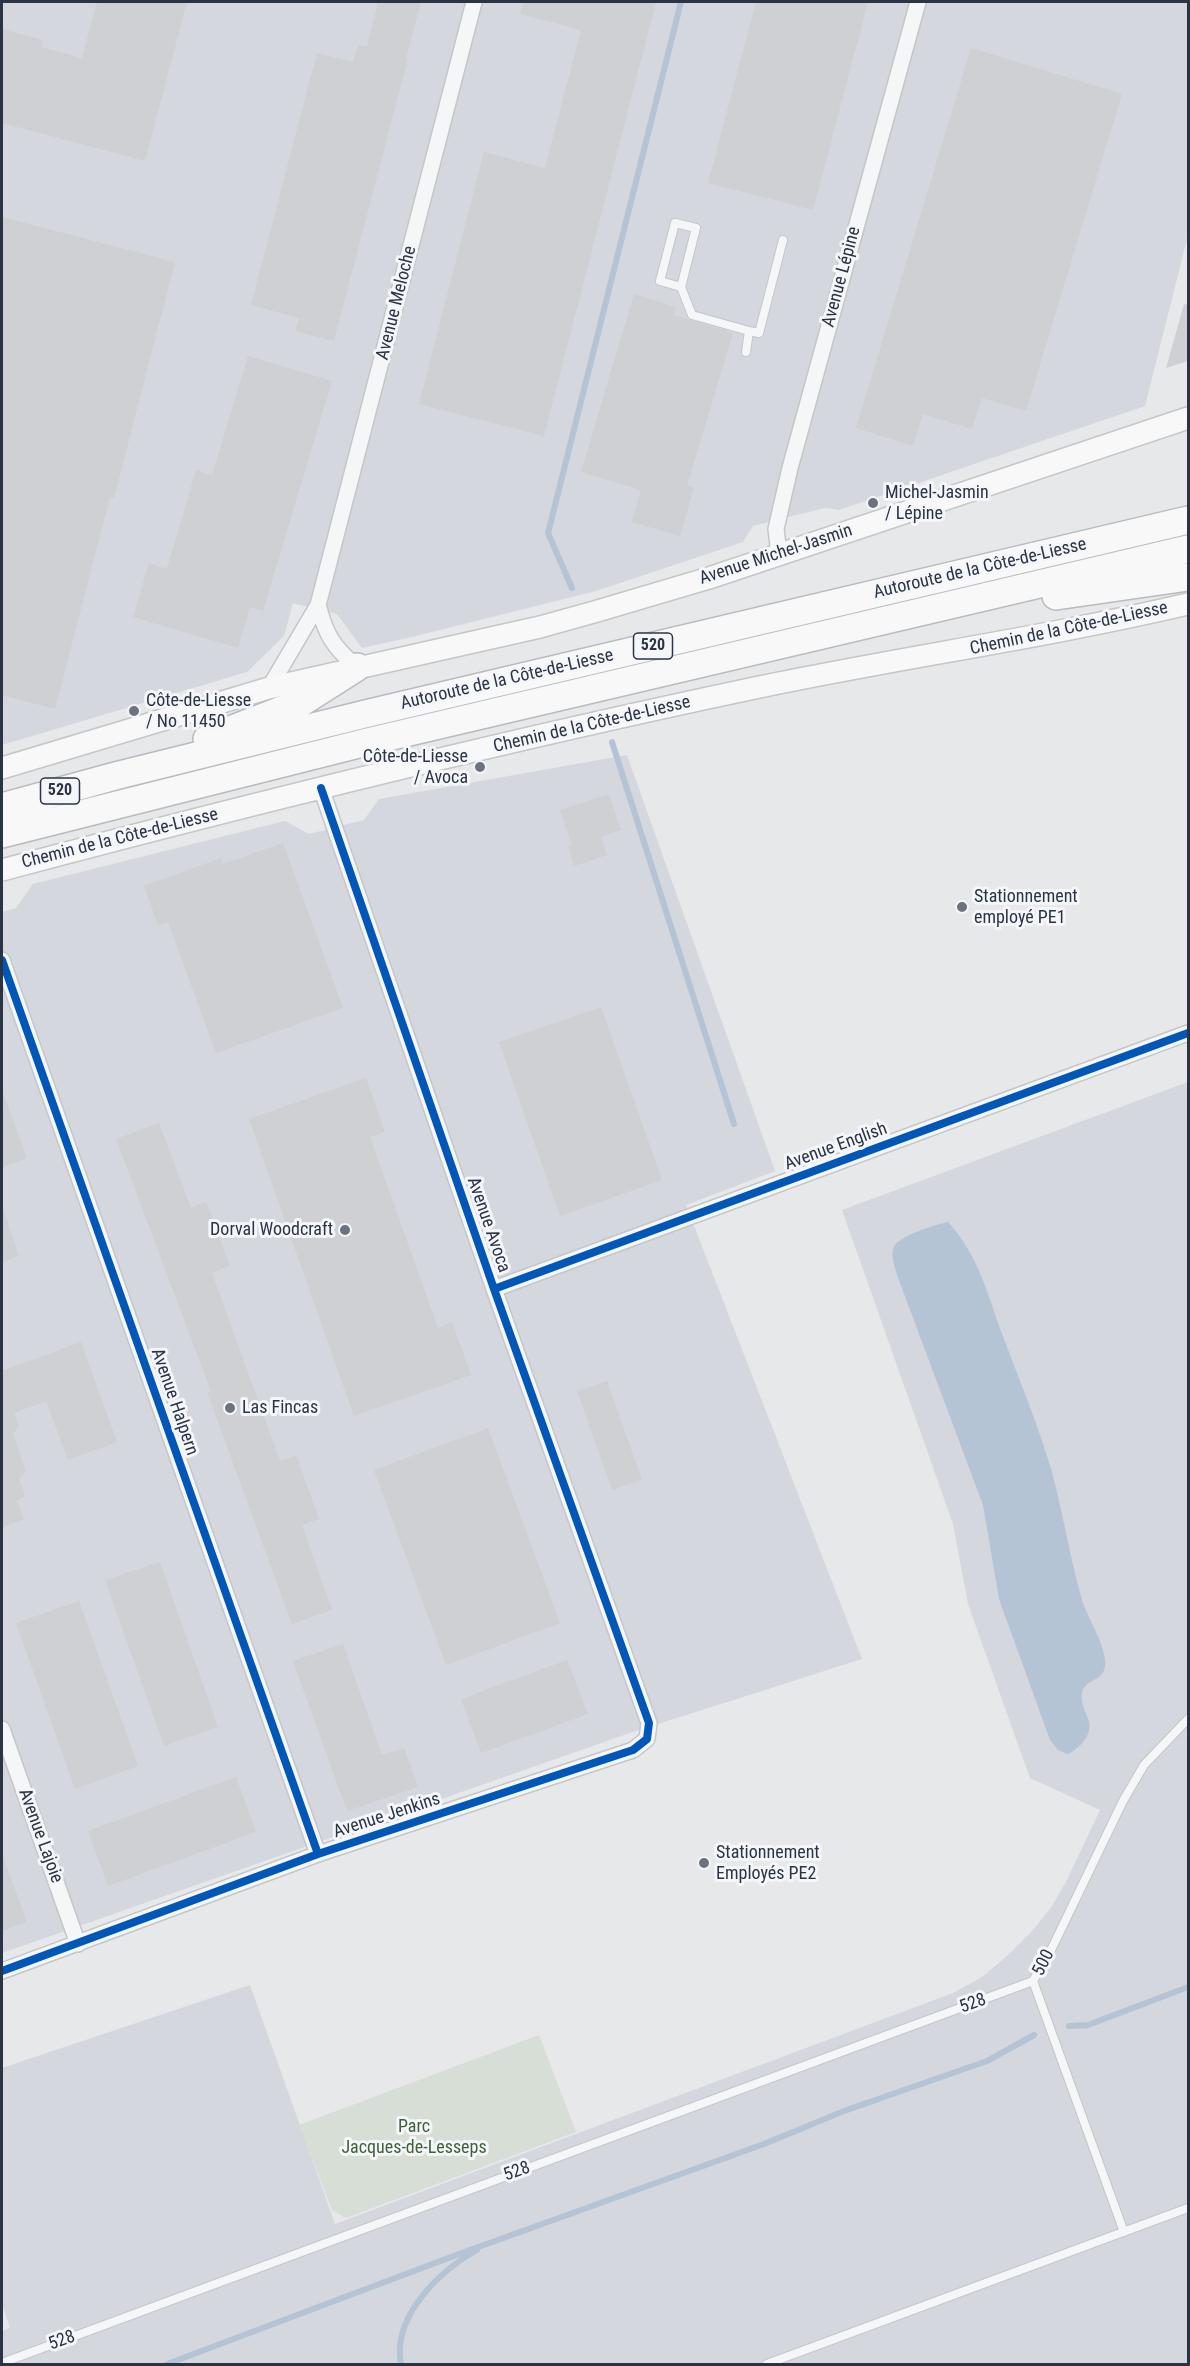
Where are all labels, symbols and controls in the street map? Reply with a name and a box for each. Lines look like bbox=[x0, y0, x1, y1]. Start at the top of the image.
street label: Avenue Lépine bbox=[818, 224, 866, 330]
street label: Avenue Meloche bbox=[372, 244, 422, 362]
place label: Michel-Jasmin / Lépine bbox=[885, 482, 989, 524]
marker: Michel-Jasmin / Lépine bbox=[866, 496, 880, 510]
street label: Avenue Michel-Jasmin bbox=[697, 520, 855, 590]
street label: Autoroute de la Côte-de-Liesse bbox=[871, 534, 1089, 604]
street label: Chemin de la Côte-de-Liesse bbox=[968, 597, 1170, 661]
road number: 520 bbox=[634, 633, 672, 659]
street label: Autoroute de la Côte-de-Liesse bbox=[398, 645, 616, 715]
place label: Côte-de-Liesse / No 11450 bbox=[146, 690, 251, 732]
street label: Chemin de la Côte-de-Liesse bbox=[491, 692, 693, 758]
marker: Côte-de-Liesse / No 11450 bbox=[127, 704, 141, 718]
place label: Côte-de-Liesse / Avoca bbox=[363, 746, 468, 789]
marker: Côte-de-Liesse / Avoca bbox=[473, 760, 487, 774]
road number: 520 bbox=[40, 778, 80, 804]
street label: Chemin de la Côte-de-Liesse bbox=[20, 804, 220, 874]
place label: Stationnement employé PE1 bbox=[974, 886, 1078, 928]
marker: Stationnement employé PE1 bbox=[955, 900, 969, 914]
street label: Avenue English bbox=[782, 1118, 890, 1176]
street label: Avenue Avoca bbox=[462, 1174, 514, 1276]
place label: Dorval Woodcraft bbox=[210, 1219, 333, 1241]
marker: Dorval Woodcraft bbox=[338, 1223, 352, 1237]
street label: Avenue Halpern bbox=[146, 1346, 202, 1458]
place label: Las Fincas bbox=[242, 1397, 318, 1419]
marker: Las Fincas bbox=[223, 1401, 237, 1415]
street label: Avenue Lajoie bbox=[13, 1786, 67, 1886]
street label: Avenue Jenkins bbox=[331, 1789, 443, 1843]
place label: Stationnement Employés PE2 bbox=[716, 1842, 820, 1884]
marker: Stationnement Employés PE2 bbox=[697, 1856, 711, 1870]
street label: 500 bbox=[1028, 1946, 1060, 1980]
street label: 528 bbox=[957, 1989, 989, 2019]
park label: Parc Jacques-de-Lesseps bbox=[341, 2116, 487, 2158]
street label: 528 bbox=[501, 2157, 533, 2187]
street label: 528 bbox=[46, 2326, 78, 2356]

